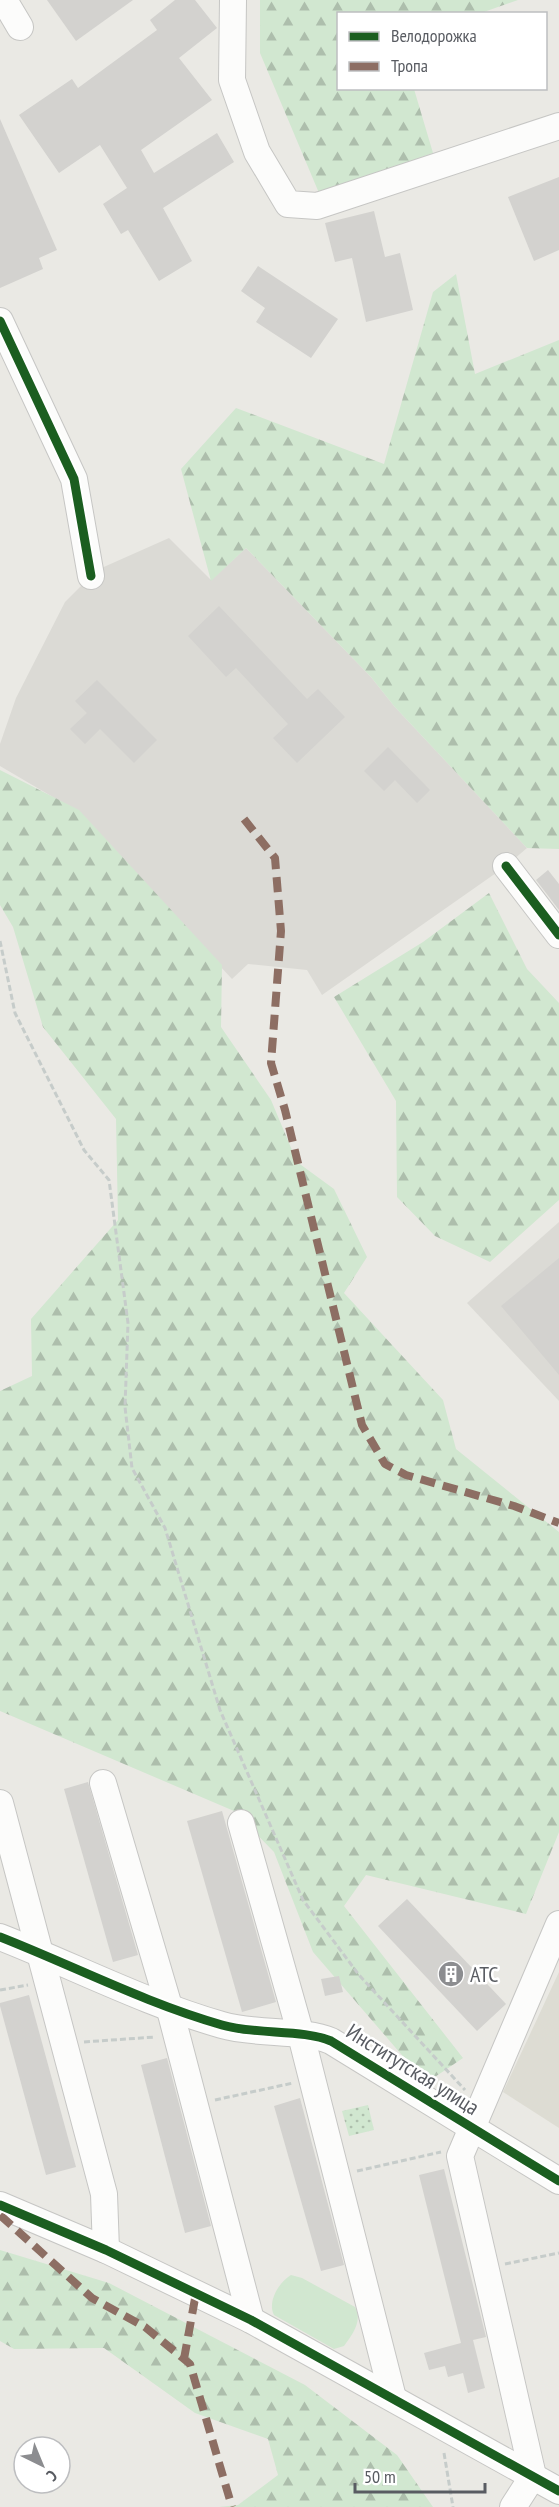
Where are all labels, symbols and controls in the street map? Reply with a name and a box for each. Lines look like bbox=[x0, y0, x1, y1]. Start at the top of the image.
legend bbox=[337, 12, 547, 90]
text: Велодорожка bbox=[391, 24, 477, 47]
text: Тропа bbox=[391, 54, 428, 77]
building icon: АТС bbox=[436, 1959, 466, 1989]
place label: АТС bbox=[470, 1960, 498, 1988]
street label: Институтская улица bbox=[341, 2017, 485, 2121]
north arrow bbox=[12, 2435, 72, 2495]
scale bar bbox=[355, 2456, 486, 2494]
text: 50 m bbox=[364, 2465, 396, 2488]
text: С bbox=[42, 2466, 62, 2486]

